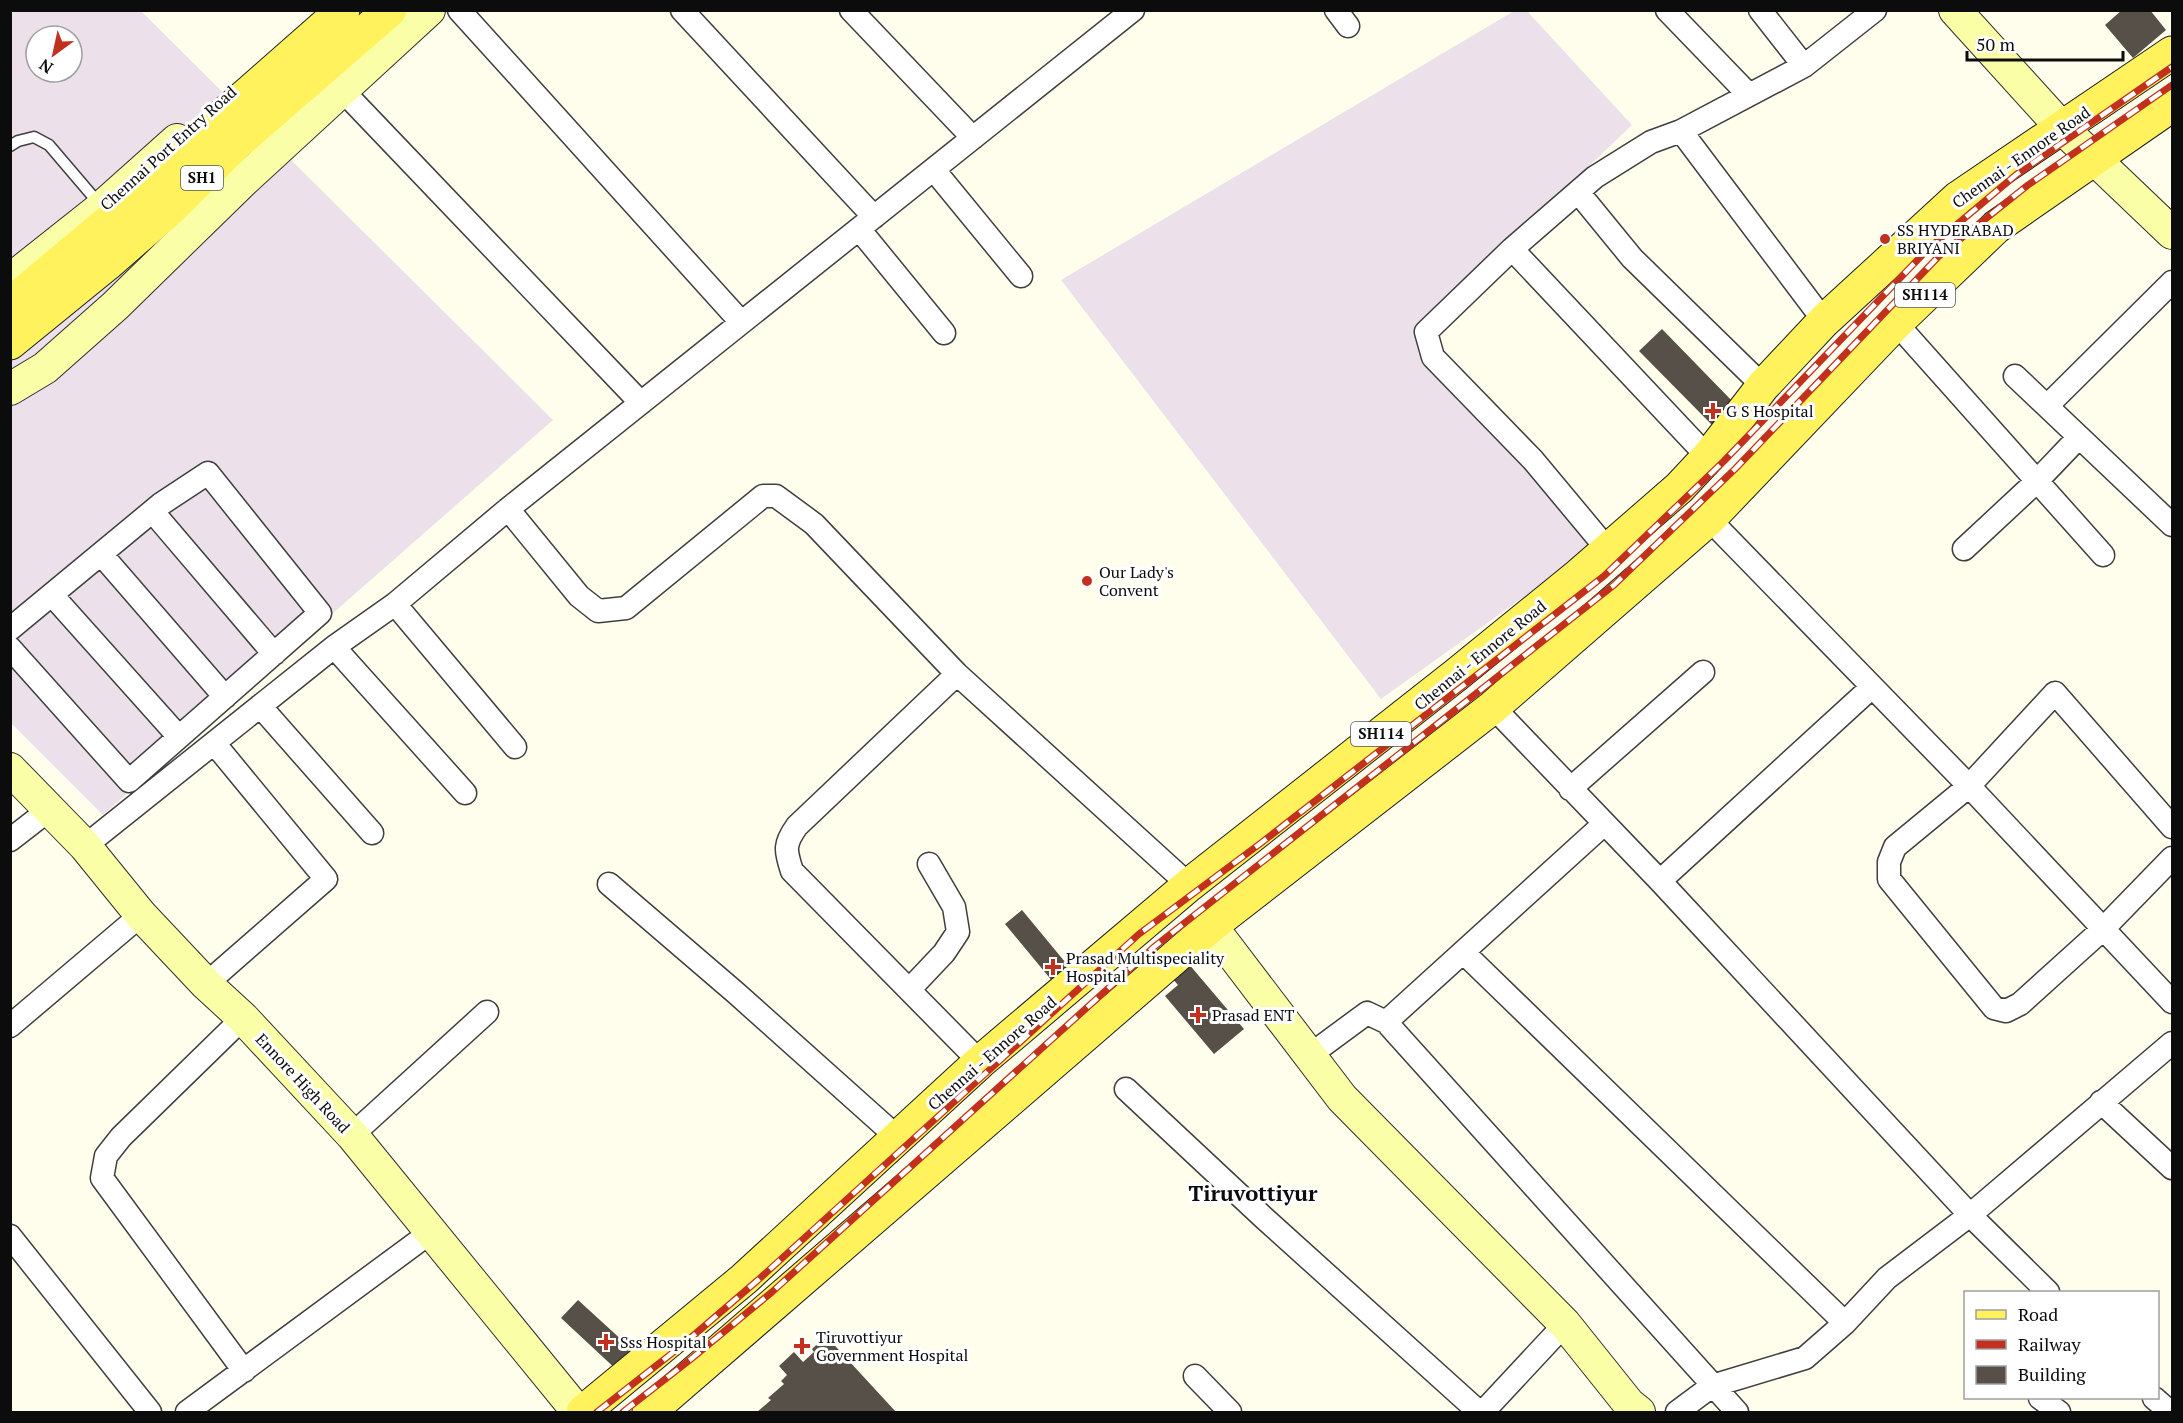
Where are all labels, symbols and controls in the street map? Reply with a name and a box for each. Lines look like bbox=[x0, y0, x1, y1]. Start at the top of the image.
north arrow bbox=[24, 24, 84, 84]
scale bar bbox=[1967, 24, 2123, 62]
text: 50 m bbox=[1976, 32, 2016, 56]
text: N bbox=[35, 54, 57, 79]
street label: Chennai Port Entry Road bbox=[95, 81, 241, 215]
street label: Chennai - Ennore Road bbox=[1948, 101, 2095, 213]
road number: SH1 bbox=[181, 166, 223, 190]
place label: SS HYDERABAD BRIYANI bbox=[1897, 219, 2014, 259]
marker: SS HYDERABAD BRIYANI bbox=[1878, 232, 1892, 246]
road number: SH114 bbox=[1895, 283, 1955, 307]
place label: G S Hospital bbox=[1726, 400, 1814, 422]
marker: G S Hospital bbox=[1704, 402, 1722, 420]
place label: Our Lady's Convent bbox=[1099, 561, 1174, 601]
marker: Our Lady's Convent bbox=[1080, 574, 1094, 588]
street label: Chennai - Ennore Road bbox=[1409, 595, 1551, 715]
road number: SH114 bbox=[1351, 722, 1411, 746]
place label: Prasad Multispeciality Hospital bbox=[1066, 947, 1225, 987]
marker: Prasad Multispeciality Hospital bbox=[1044, 958, 1062, 976]
street label: Chennai - Ennore Road bbox=[923, 991, 1061, 1115]
place label: Prasad ENT bbox=[1212, 1004, 1295, 1026]
marker: Prasad ENT bbox=[1189, 1006, 1207, 1024]
street label: Ennore High Road bbox=[251, 1028, 355, 1138]
district label: Tiruvottiyur bbox=[1188, 1178, 1318, 1207]
legend bbox=[1964, 1291, 2159, 1399]
text: Road bbox=[2018, 1302, 2058, 1326]
place label: Tiruvottiyur Government Hospital bbox=[816, 1326, 969, 1366]
place label: Sss Hospital bbox=[620, 1331, 707, 1353]
text: Railway bbox=[2018, 1332, 2082, 1356]
marker: Sss Hospital bbox=[597, 1333, 615, 1351]
marker: Tiruvottiyur Government Hospital bbox=[793, 1337, 811, 1355]
text: Building bbox=[2018, 1362, 2086, 1386]

